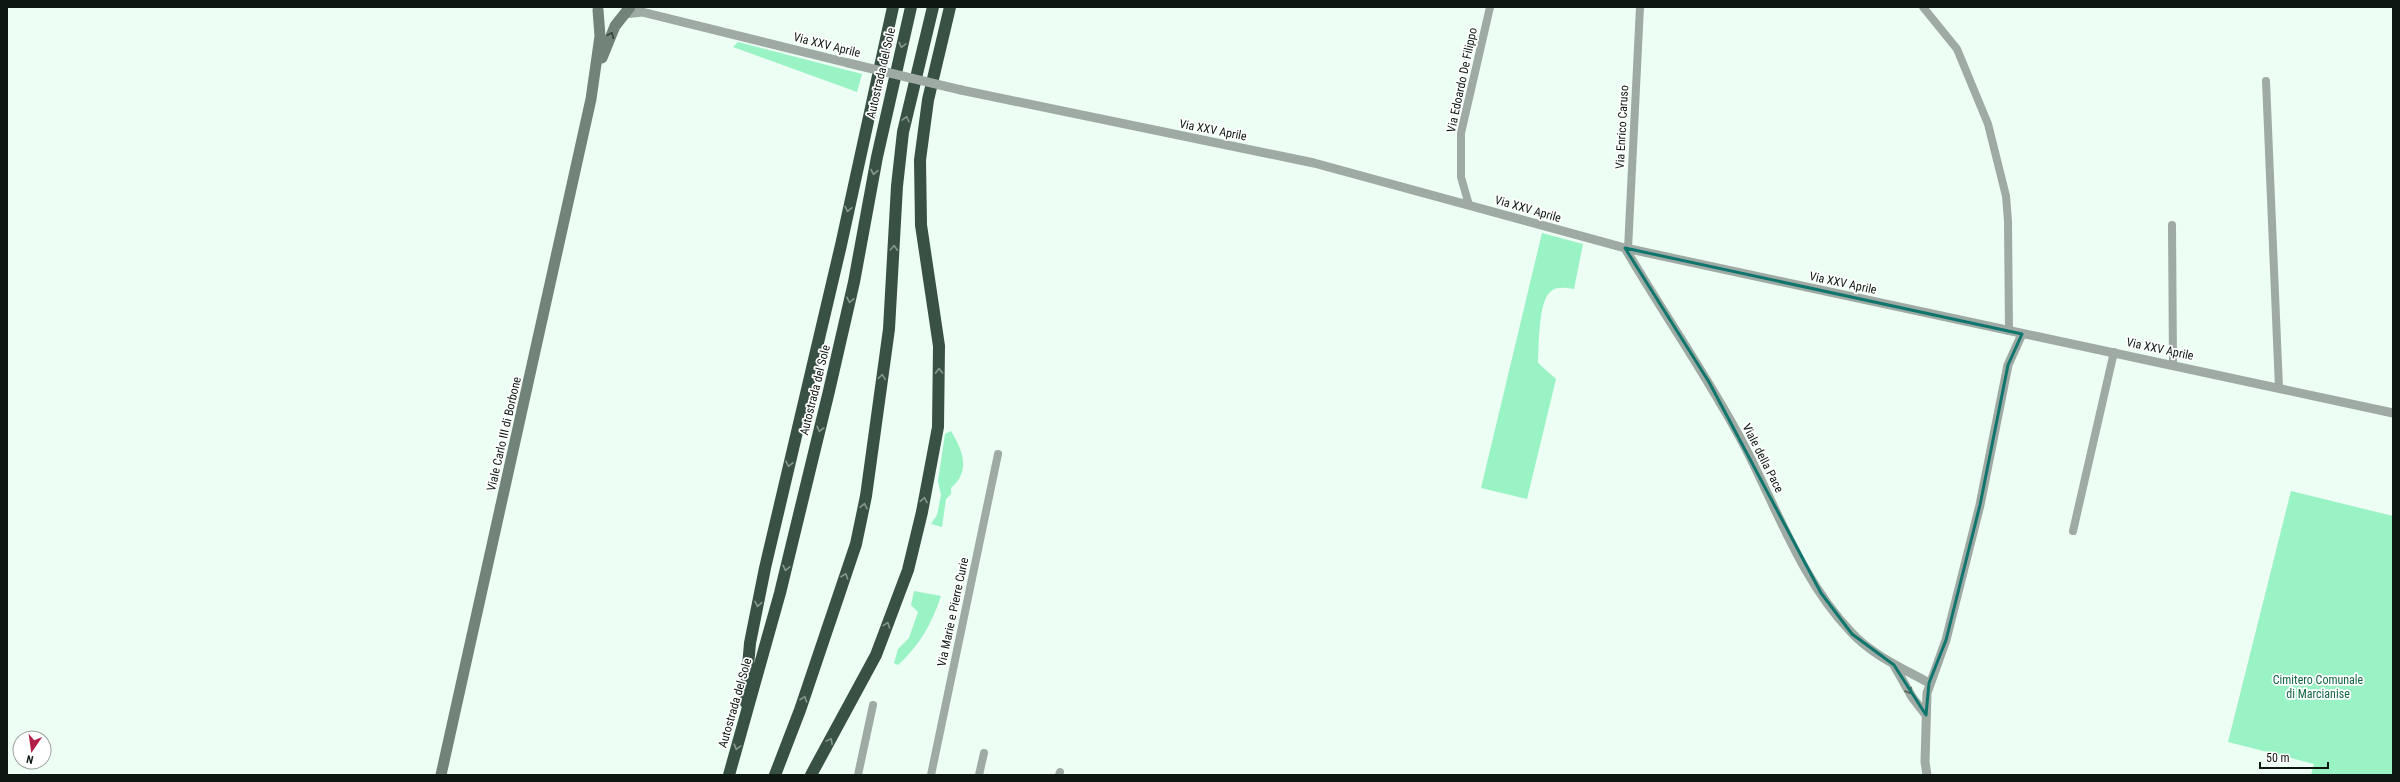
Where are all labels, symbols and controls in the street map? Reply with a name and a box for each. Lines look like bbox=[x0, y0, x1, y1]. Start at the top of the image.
street label: Autostrada del Sole bbox=[864, 26, 898, 120]
street label: Via Edoardo De Filippo bbox=[1444, 26, 1480, 134]
street label: Via XXV Aprile bbox=[792, 30, 862, 60]
one-way arrow bbox=[606, 32, 614, 40]
one-way arrow bbox=[898, 42, 906, 48]
street label: Via Enrico Caruso bbox=[1613, 85, 1631, 169]
one-way arrow bbox=[901, 116, 909, 122]
street label: Via XXV Aprile bbox=[1178, 117, 1248, 143]
one-way arrow bbox=[870, 169, 879, 175]
street label: Via XXV Aprile bbox=[1493, 193, 1563, 225]
one-way arrow bbox=[845, 206, 853, 212]
one-way arrow bbox=[890, 245, 899, 251]
street label: Via XXV Aprile bbox=[1808, 269, 1878, 297]
one-way arrow bbox=[846, 296, 854, 303]
street label: Via XXV Aprile bbox=[2125, 335, 2195, 363]
street label: Autostrada del Sole bbox=[797, 343, 833, 437]
one-way arrow bbox=[935, 368, 943, 374]
one-way arrow bbox=[877, 374, 886, 381]
street label: Viale Carlo III di Borbone bbox=[484, 375, 524, 493]
street label: Viale della Pace bbox=[1740, 421, 1787, 495]
one-way arrow bbox=[816, 425, 825, 432]
one-way arrow bbox=[785, 461, 793, 467]
one-way arrow bbox=[919, 497, 928, 503]
one-way arrow bbox=[860, 503, 868, 509]
street label: Via Marie e Pierre Curie bbox=[935, 556, 971, 668]
one-way arrow bbox=[782, 565, 790, 571]
one-way arrow bbox=[841, 573, 849, 580]
one-way arrow bbox=[754, 601, 762, 607]
one-way arrow bbox=[883, 621, 891, 628]
street label: Autostrada del Sole bbox=[716, 656, 755, 749]
park label: Cimitero Comunale di Marcianise bbox=[2273, 673, 2364, 701]
one-way arrow bbox=[1904, 687, 1911, 694]
one-way arrow bbox=[799, 696, 807, 703]
north arrow bbox=[12, 730, 52, 770]
one-way arrow bbox=[825, 738, 832, 745]
one-way arrow bbox=[733, 743, 742, 750]
scale bar bbox=[2260, 744, 2328, 770]
text: 50 m bbox=[2266, 751, 2290, 765]
text: N bbox=[25, 752, 35, 766]

